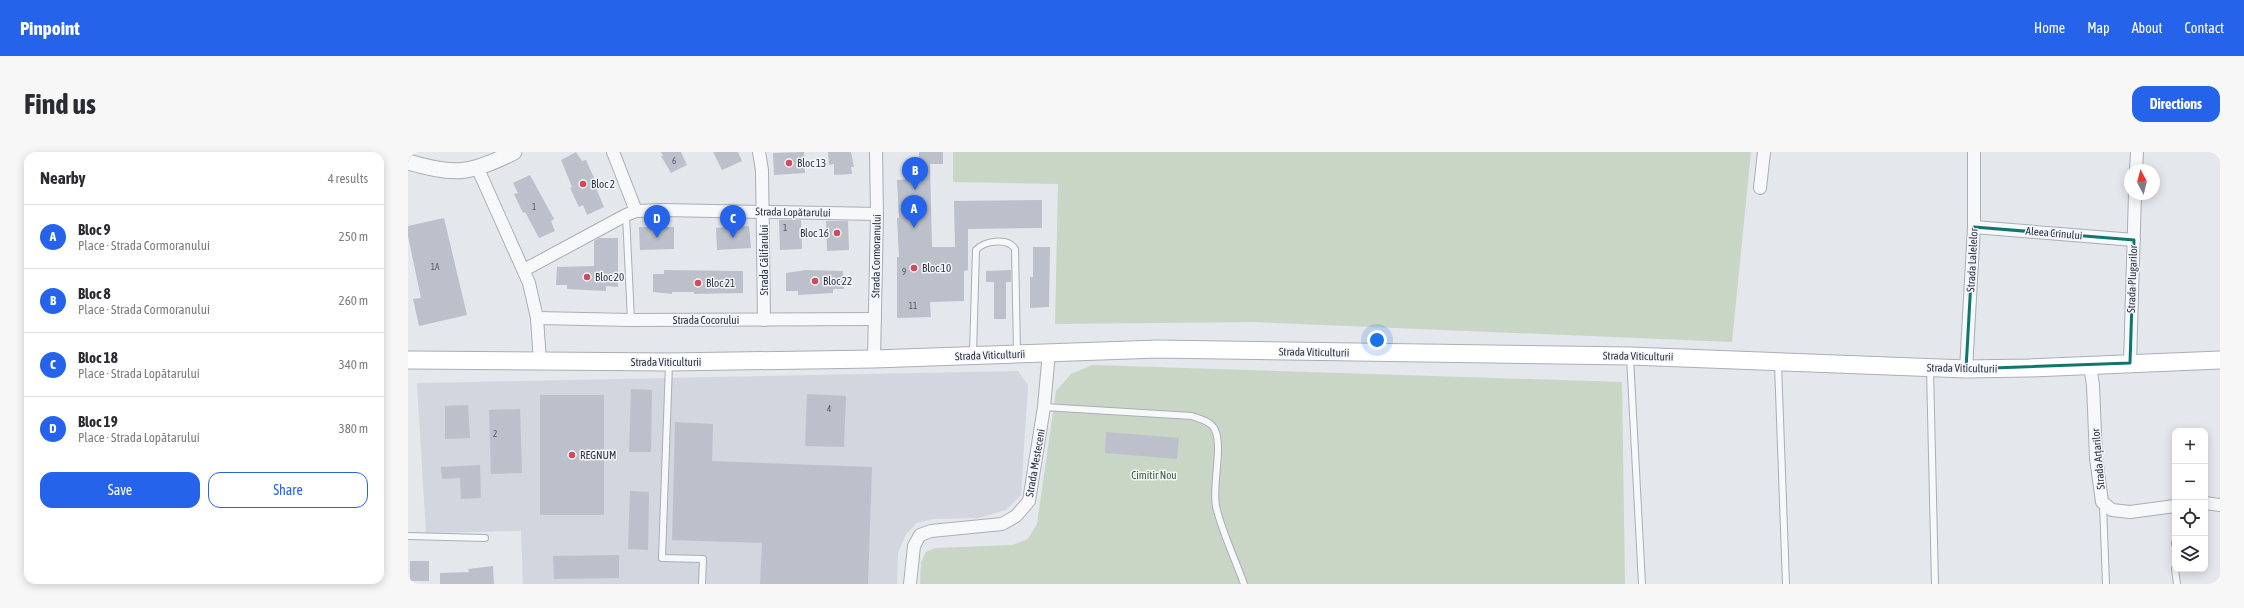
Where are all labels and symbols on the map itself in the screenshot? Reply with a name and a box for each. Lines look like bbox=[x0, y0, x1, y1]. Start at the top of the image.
house number: 6 bbox=[672, 156, 676, 166]
place label: Bloc 13 bbox=[797, 157, 826, 169]
pin: B bbox=[902, 157, 928, 190]
marker: Bloc 13 bbox=[784, 158, 794, 168]
north arrow bbox=[2124, 164, 2160, 200]
place label: Bloc 2 bbox=[591, 178, 615, 190]
marker: Bloc 2 bbox=[578, 179, 588, 189]
pin: A bbox=[901, 195, 927, 228]
house number: 1 bbox=[532, 202, 536, 212]
pin: D bbox=[644, 205, 670, 238]
pin: C bbox=[720, 205, 746, 238]
street label: Strada Lopătarului bbox=[755, 205, 831, 219]
street label: Strada Cormoranului bbox=[869, 214, 883, 298]
house number: 1 bbox=[783, 223, 787, 233]
street label: Strada Călifarului bbox=[758, 225, 770, 295]
street label: Aleea Crinului bbox=[2025, 225, 2083, 241]
place label: Bloc 16 bbox=[800, 227, 829, 239]
street label: Strada Lalelelor bbox=[1964, 227, 1980, 292]
marker: Bloc 16 bbox=[832, 228, 842, 238]
street label: Strada Plugarilor bbox=[2125, 244, 2139, 313]
house number: 1A bbox=[431, 262, 440, 272]
place label: Bloc 10 bbox=[922, 262, 951, 274]
marker: Bloc 10 bbox=[909, 263, 919, 273]
house number: 9 bbox=[902, 267, 906, 277]
place label: Bloc 20 bbox=[595, 271, 624, 283]
marker: Bloc 20 bbox=[582, 272, 592, 282]
place label: Bloc 22 bbox=[823, 275, 852, 287]
marker: Bloc 22 bbox=[810, 276, 820, 286]
place label: Bloc 21 bbox=[706, 277, 735, 289]
marker: Bloc 21 bbox=[693, 278, 703, 288]
house number: 11 bbox=[909, 301, 917, 311]
street label: Strada Cocorului bbox=[673, 314, 739, 326]
your location bbox=[1367, 330, 1387, 350]
street label: Strada Viticulturii bbox=[1279, 345, 1349, 359]
street label: Strada Viticulturii bbox=[955, 348, 1025, 362]
street label: Strada Viticulturii bbox=[1603, 349, 1673, 363]
street label: Strada Viticulturii bbox=[631, 356, 701, 368]
street label: Strada Viticulturii bbox=[1927, 361, 1997, 375]
house number: 4 bbox=[827, 404, 831, 414]
street label: Strada Arțarilor bbox=[2089, 427, 2107, 490]
street label: Strada Mesteceni bbox=[1023, 428, 1047, 498]
house number: 2 bbox=[493, 429, 497, 439]
place label: REGNUM bbox=[580, 449, 616, 461]
marker: REGNUM bbox=[567, 450, 577, 460]
park label: Cimitir Nou bbox=[1131, 469, 1177, 481]

